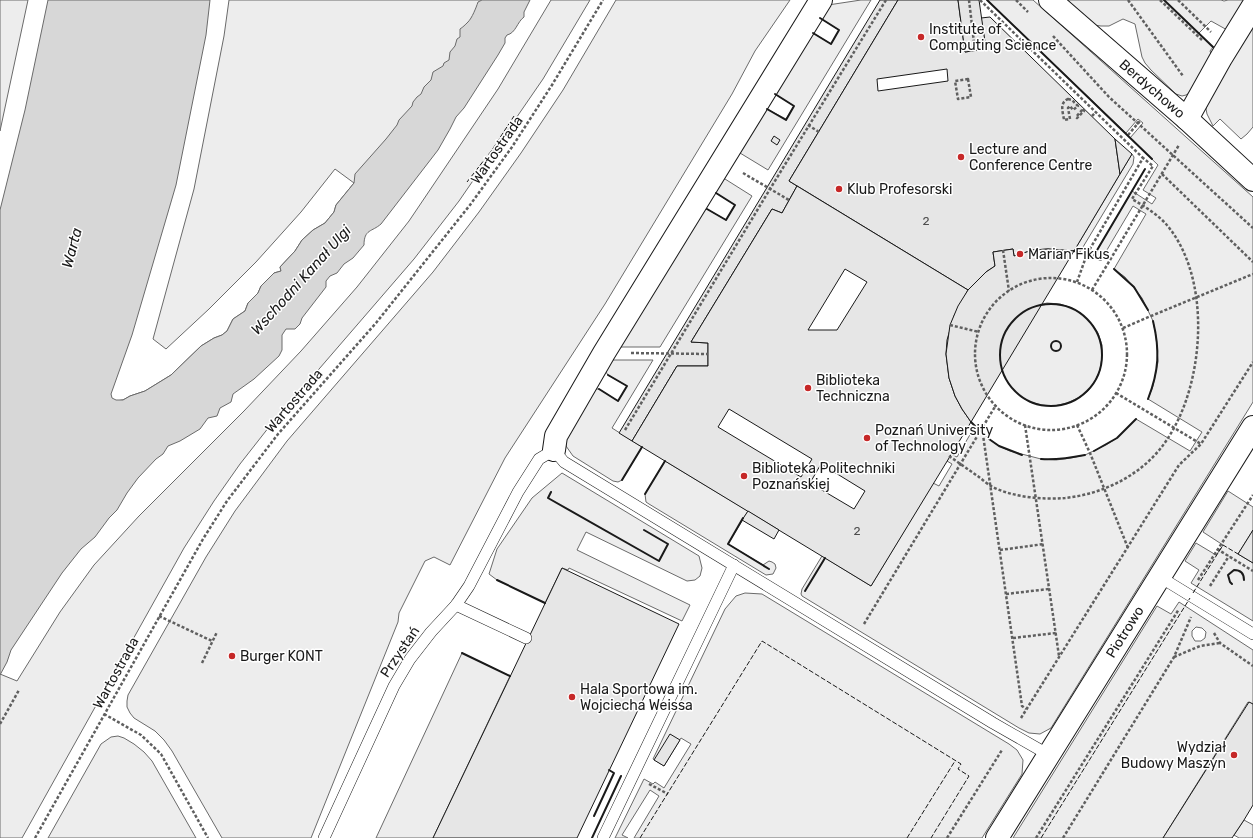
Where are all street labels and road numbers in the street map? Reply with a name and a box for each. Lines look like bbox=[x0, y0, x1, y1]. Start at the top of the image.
street label: Berdychowo bbox=[1116, 56, 1188, 122]
street label: Wartostrada bbox=[467, 113, 527, 187]
street label: Wartostrada bbox=[262, 366, 326, 436]
street label: Piotrowo bbox=[1102, 603, 1148, 661]
street label: Przystań bbox=[377, 623, 423, 681]
street label: Wartostrada bbox=[89, 634, 143, 712]

